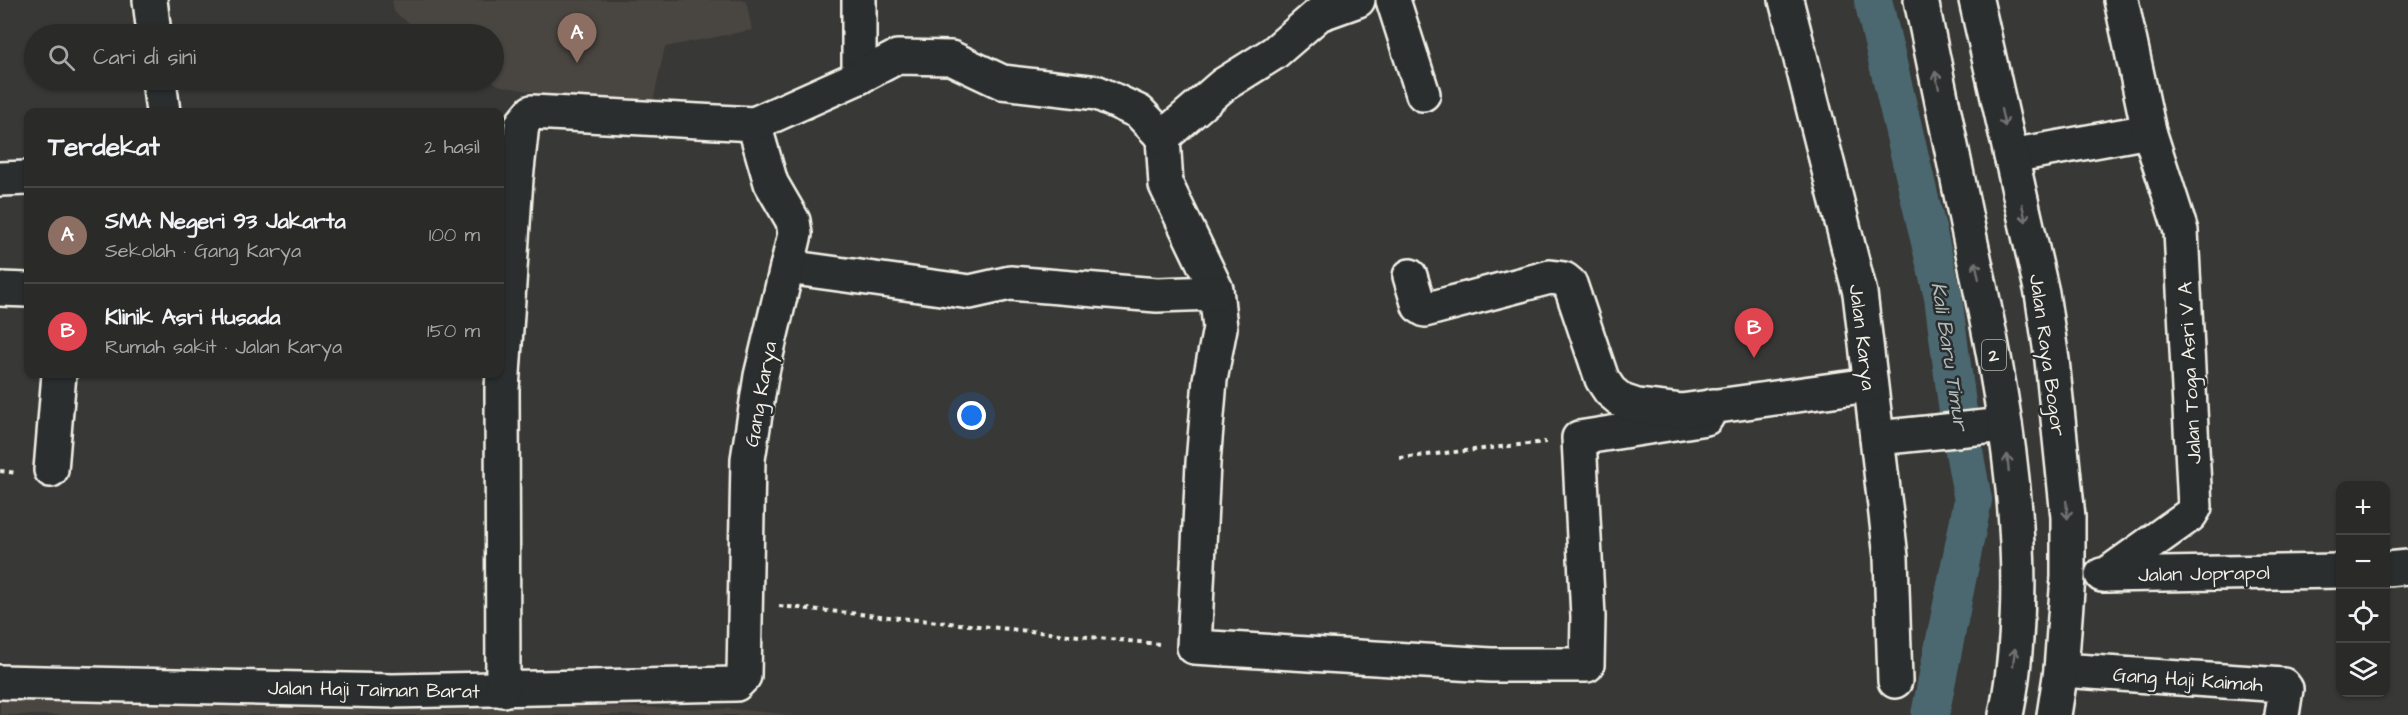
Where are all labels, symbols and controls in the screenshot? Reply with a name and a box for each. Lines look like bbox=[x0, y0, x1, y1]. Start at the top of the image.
pin: A bbox=[558, 14, 596, 63]
search box bbox=[24, 24, 504, 90]
icon: search bbox=[45, 41, 78, 74]
text: Cari di sini bbox=[93, 42, 196, 73]
one-way arrow bbox=[1931, 70, 1942, 90]
one-way arrow bbox=[1997, 109, 2009, 128]
text: Terdekat bbox=[48, 129, 160, 165]
text: 2 hasil bbox=[424, 133, 480, 161]
one-way arrow bbox=[2019, 203, 2030, 222]
text: SMA Negeri 93 Jakarta bbox=[105, 206, 346, 237]
text: A bbox=[61, 221, 74, 249]
text: 100 m bbox=[429, 221, 480, 249]
text: Sekolah · Gang Karya bbox=[105, 237, 301, 265]
one-way arrow bbox=[1971, 261, 1982, 281]
street label: Jalan Raya Bogor bbox=[2021, 272, 2072, 438]
water label: Kali Baru Timur bbox=[1923, 280, 1976, 435]
street label: Jalan Toga Asri V A bbox=[2171, 281, 2210, 465]
street label: Jalan Karya bbox=[1841, 283, 1882, 392]
text: Klinik Asri Husada bbox=[105, 302, 280, 333]
pin: B bbox=[1734, 308, 1774, 358]
text: B bbox=[60, 317, 75, 345]
text: 150 m bbox=[427, 317, 480, 345]
text: Rumah sakit · Jalan Karya bbox=[105, 333, 342, 361]
street label: Gang Karya bbox=[738, 339, 785, 449]
road number: 2 bbox=[1982, 340, 2006, 370]
your location bbox=[957, 401, 986, 430]
one-way arrow bbox=[2002, 453, 2013, 473]
map controls bbox=[2336, 481, 2390, 697]
button: + bbox=[2336, 481, 2390, 535]
one-way arrow bbox=[2062, 499, 2073, 519]
button: − bbox=[2336, 535, 2390, 589]
street label: Jalan Joprapol bbox=[2138, 559, 2270, 589]
button: locate bbox=[2336, 589, 2390, 643]
button: layers bbox=[2336, 643, 2390, 697]
one-way arrow bbox=[2009, 648, 2020, 668]
street label: Gang Haji Kaimah bbox=[2112, 661, 2264, 700]
street label: Jalan Haji Taiman Barat bbox=[268, 674, 480, 706]

